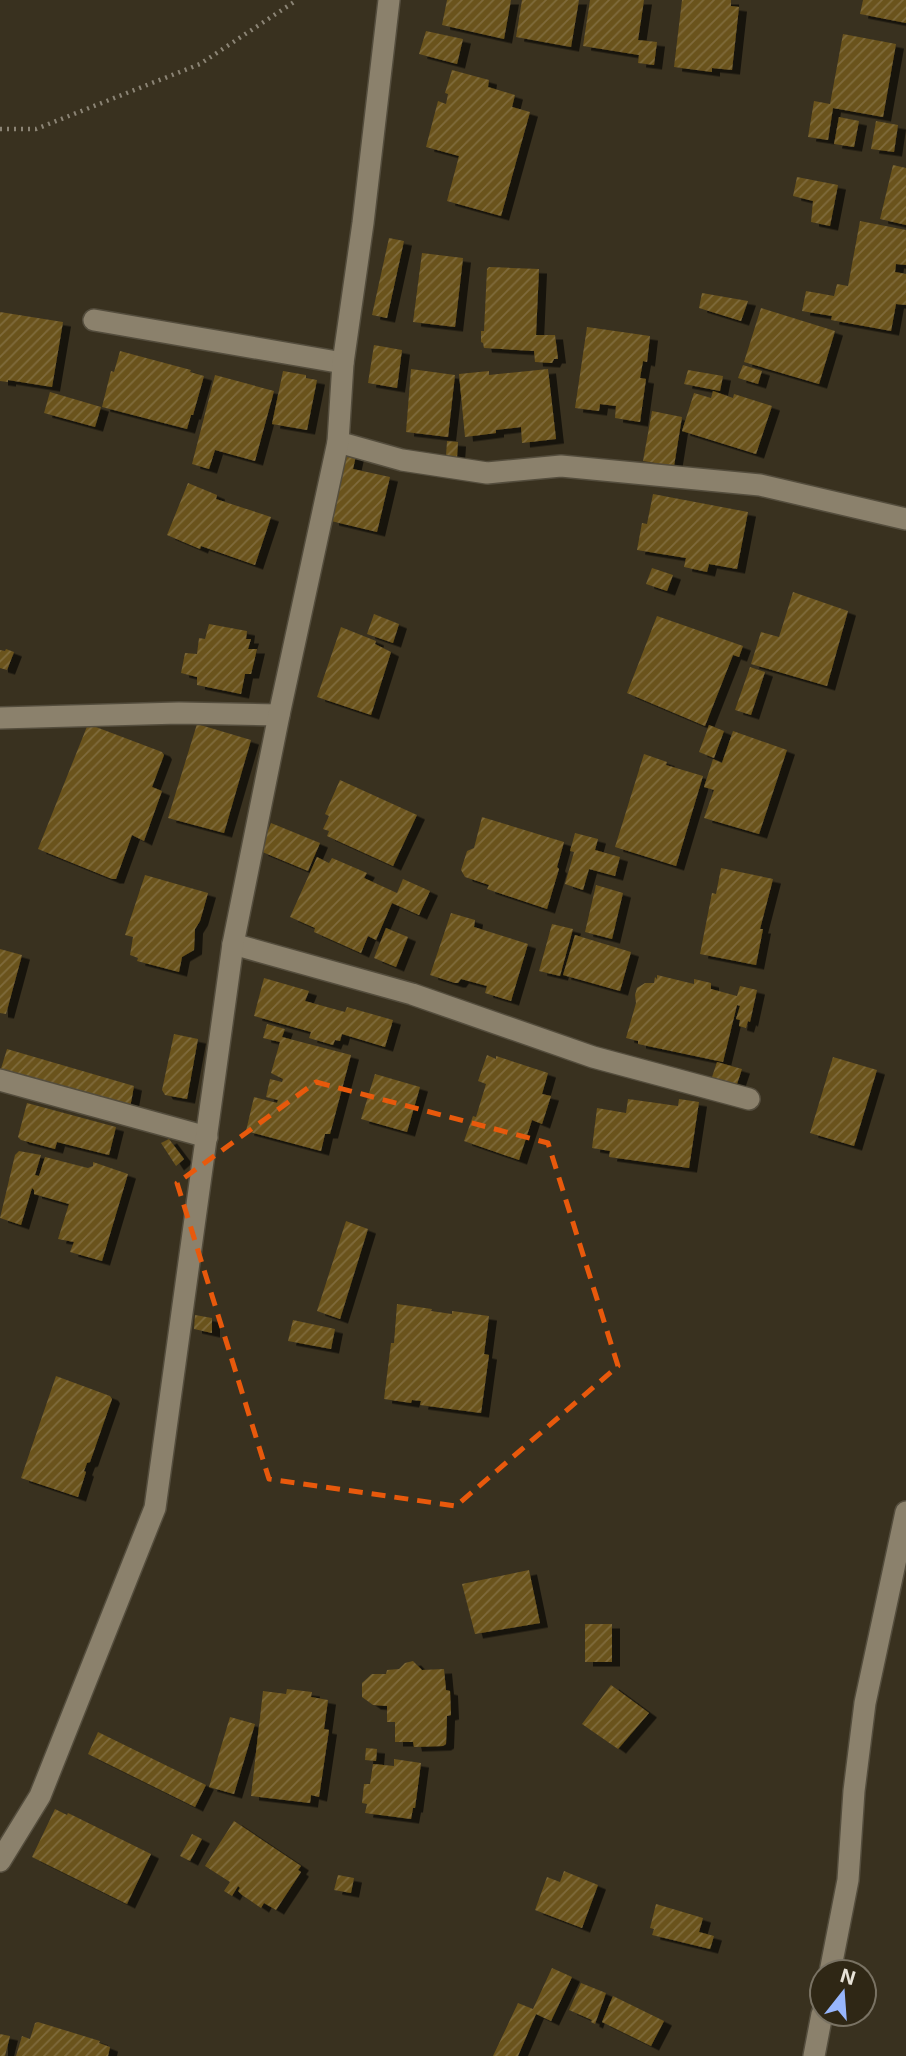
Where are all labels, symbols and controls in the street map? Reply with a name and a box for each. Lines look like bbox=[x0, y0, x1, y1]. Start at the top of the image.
north arrow bbox=[808, 1958, 878, 2028]
text: N bbox=[838, 1964, 858, 1990]

